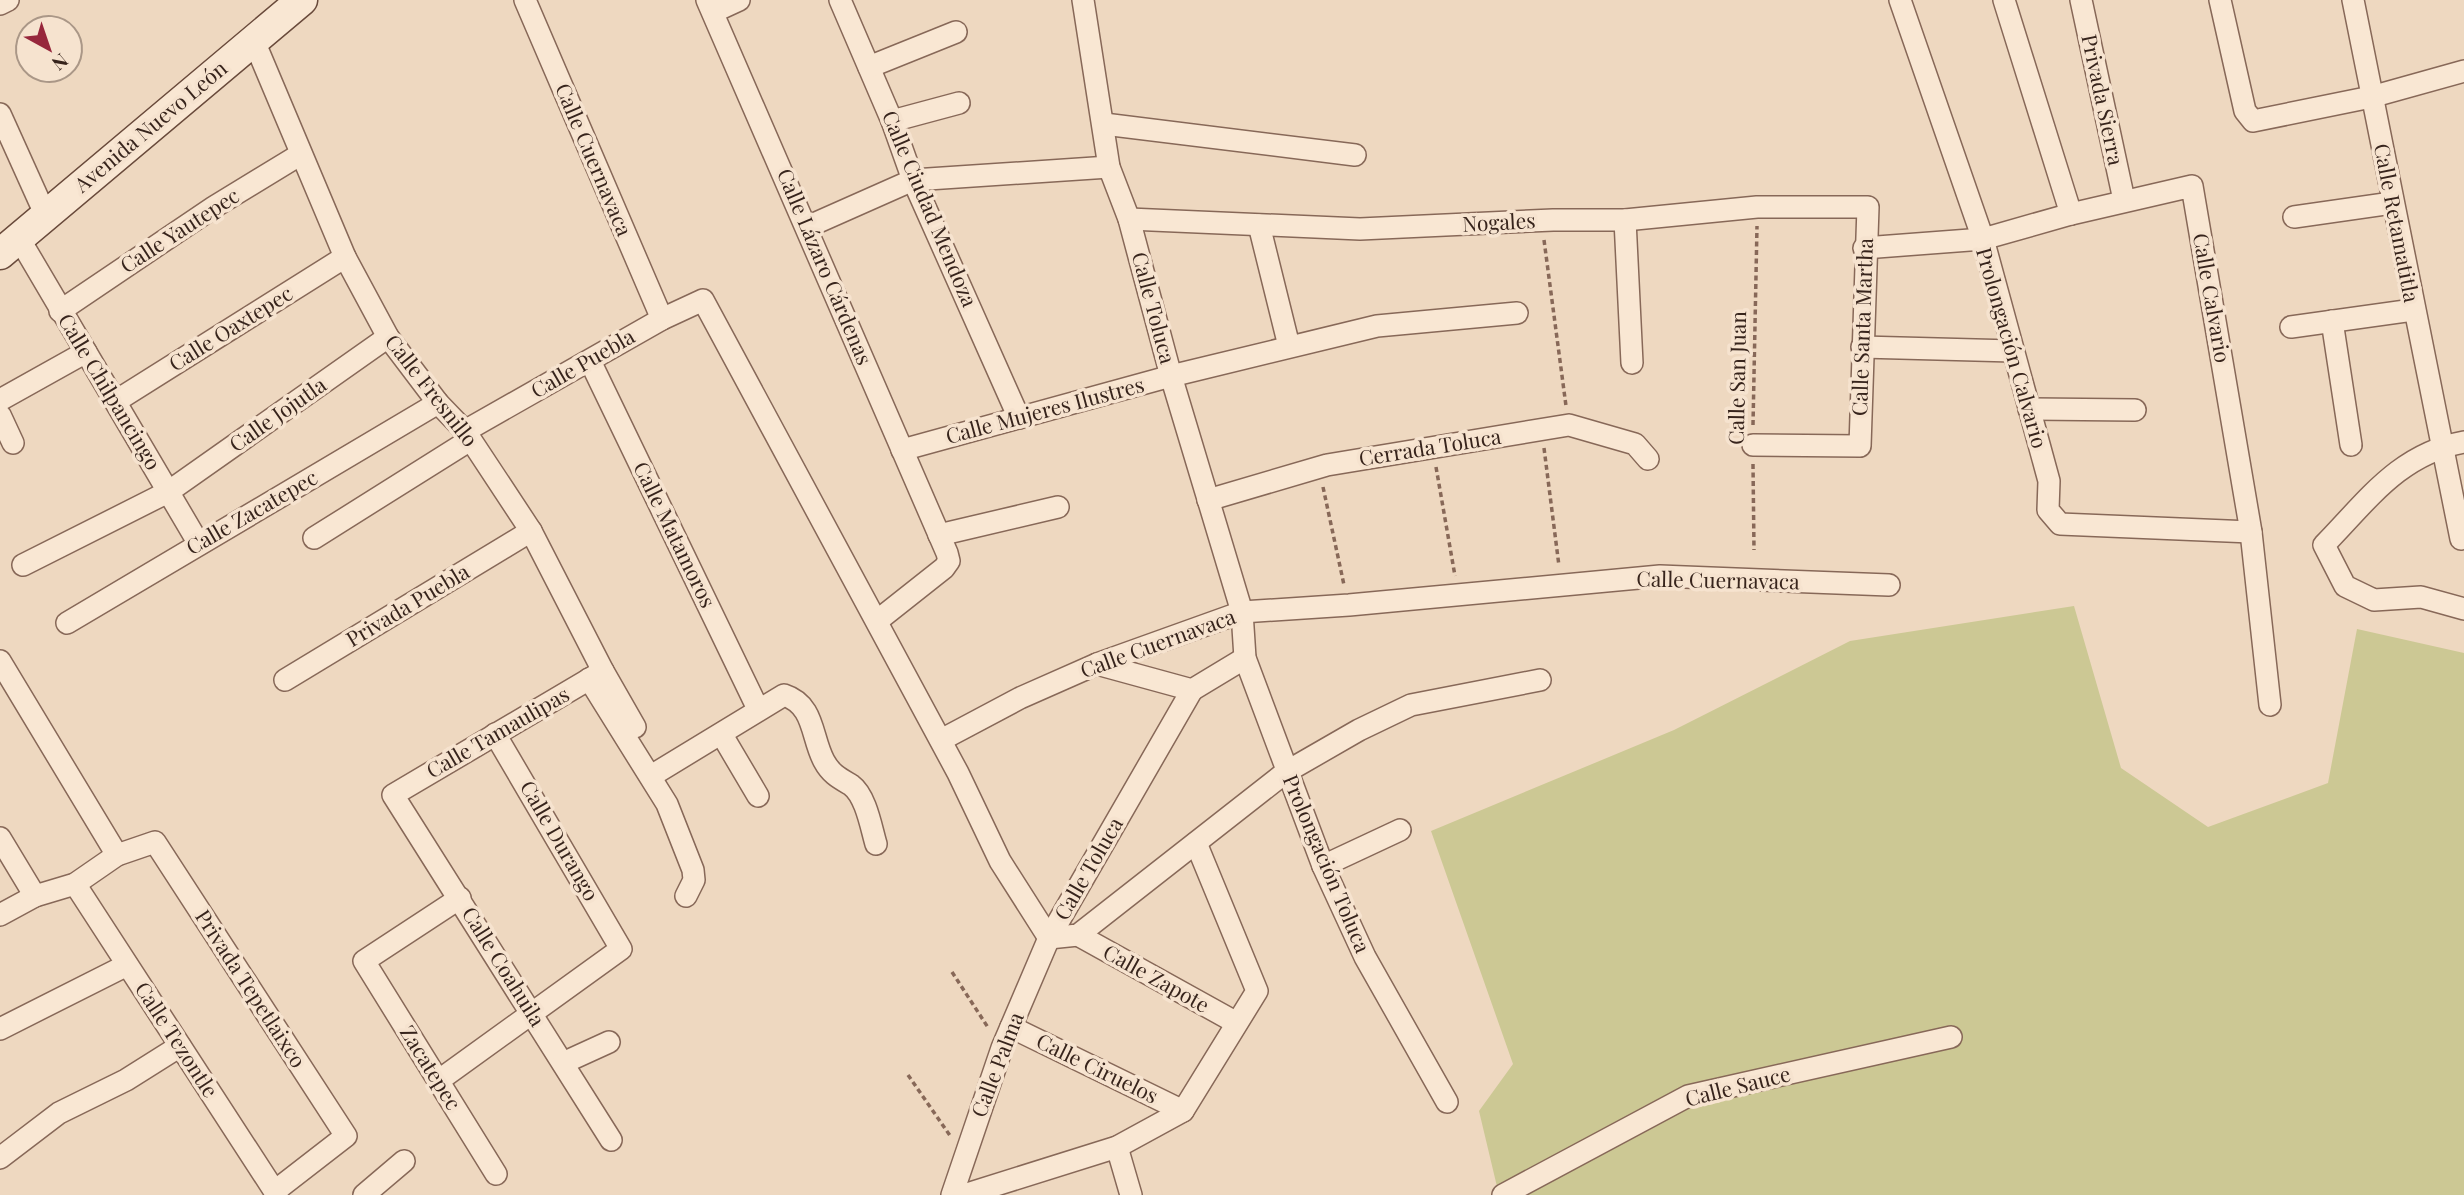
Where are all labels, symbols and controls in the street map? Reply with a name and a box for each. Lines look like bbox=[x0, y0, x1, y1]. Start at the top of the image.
north arrow bbox=[14, 14, 84, 84]
street label: Privada Sierra bbox=[2076, 31, 2132, 168]
text: N bbox=[47, 48, 74, 77]
street label: Avenida Nuevo León bbox=[67, 53, 232, 198]
street label: Calle Cuernavaca bbox=[550, 79, 640, 240]
street label: Calle Ciudad Mendoza bbox=[877, 106, 985, 311]
street label: Calle Retamatitla bbox=[2369, 141, 2427, 305]
street label: Calle Lázaro Cárdenas bbox=[772, 164, 880, 369]
street label: Calle Yautepec bbox=[114, 180, 244, 278]
street label: Nogales bbox=[1462, 205, 1536, 237]
street label: Calle Calvario bbox=[2188, 231, 2238, 365]
street label: Calle Santa Martha bbox=[1844, 237, 1878, 416]
street label: Prolongación Calvario bbox=[1971, 244, 2055, 451]
street label: Calle Toluca bbox=[1127, 249, 1183, 367]
street label: Calle Oaxtepec bbox=[163, 278, 297, 376]
street label: Calle Chilpancingo bbox=[53, 308, 169, 474]
street label: Calle San Juan bbox=[1721, 310, 1751, 445]
street label: Calle Puebla bbox=[525, 321, 640, 403]
street label: Calle Fresnillo bbox=[380, 328, 485, 452]
street label: Calle Jojutla bbox=[223, 369, 331, 457]
street label: Calle Mujeres Ilustres bbox=[942, 369, 1147, 449]
street label: Cerrada Toluca bbox=[1357, 421, 1503, 471]
street label: Calle Matamoros bbox=[628, 456, 723, 612]
street label: Calle Zacatepec bbox=[180, 462, 322, 560]
street label: Privada Puebla bbox=[340, 556, 474, 652]
street label: Calle Cuernavaca bbox=[1636, 564, 1800, 594]
street label: Calle Cuernavaca bbox=[1076, 601, 1239, 683]
street label: Calle Tamaulipas bbox=[420, 679, 574, 784]
street label: Prolongación Toluca bbox=[1278, 770, 1378, 957]
street label: Calle Durango bbox=[515, 775, 606, 905]
street label: Calle Toluca bbox=[1047, 811, 1128, 925]
street label: Calle Coahuila bbox=[457, 901, 553, 1032]
street label: Privada Tepetlaixco bbox=[190, 903, 313, 1072]
street label: Calle Zapote bbox=[1099, 937, 1215, 1018]
street label: Calle Tezontle bbox=[130, 976, 226, 1102]
street label: Calle Palma bbox=[963, 1007, 1029, 1121]
street label: Zacatepec bbox=[395, 1019, 469, 1115]
street label: Calle Ciruelos bbox=[1032, 1026, 1163, 1109]
street label: Calle Sauce bbox=[1682, 1058, 1793, 1112]

